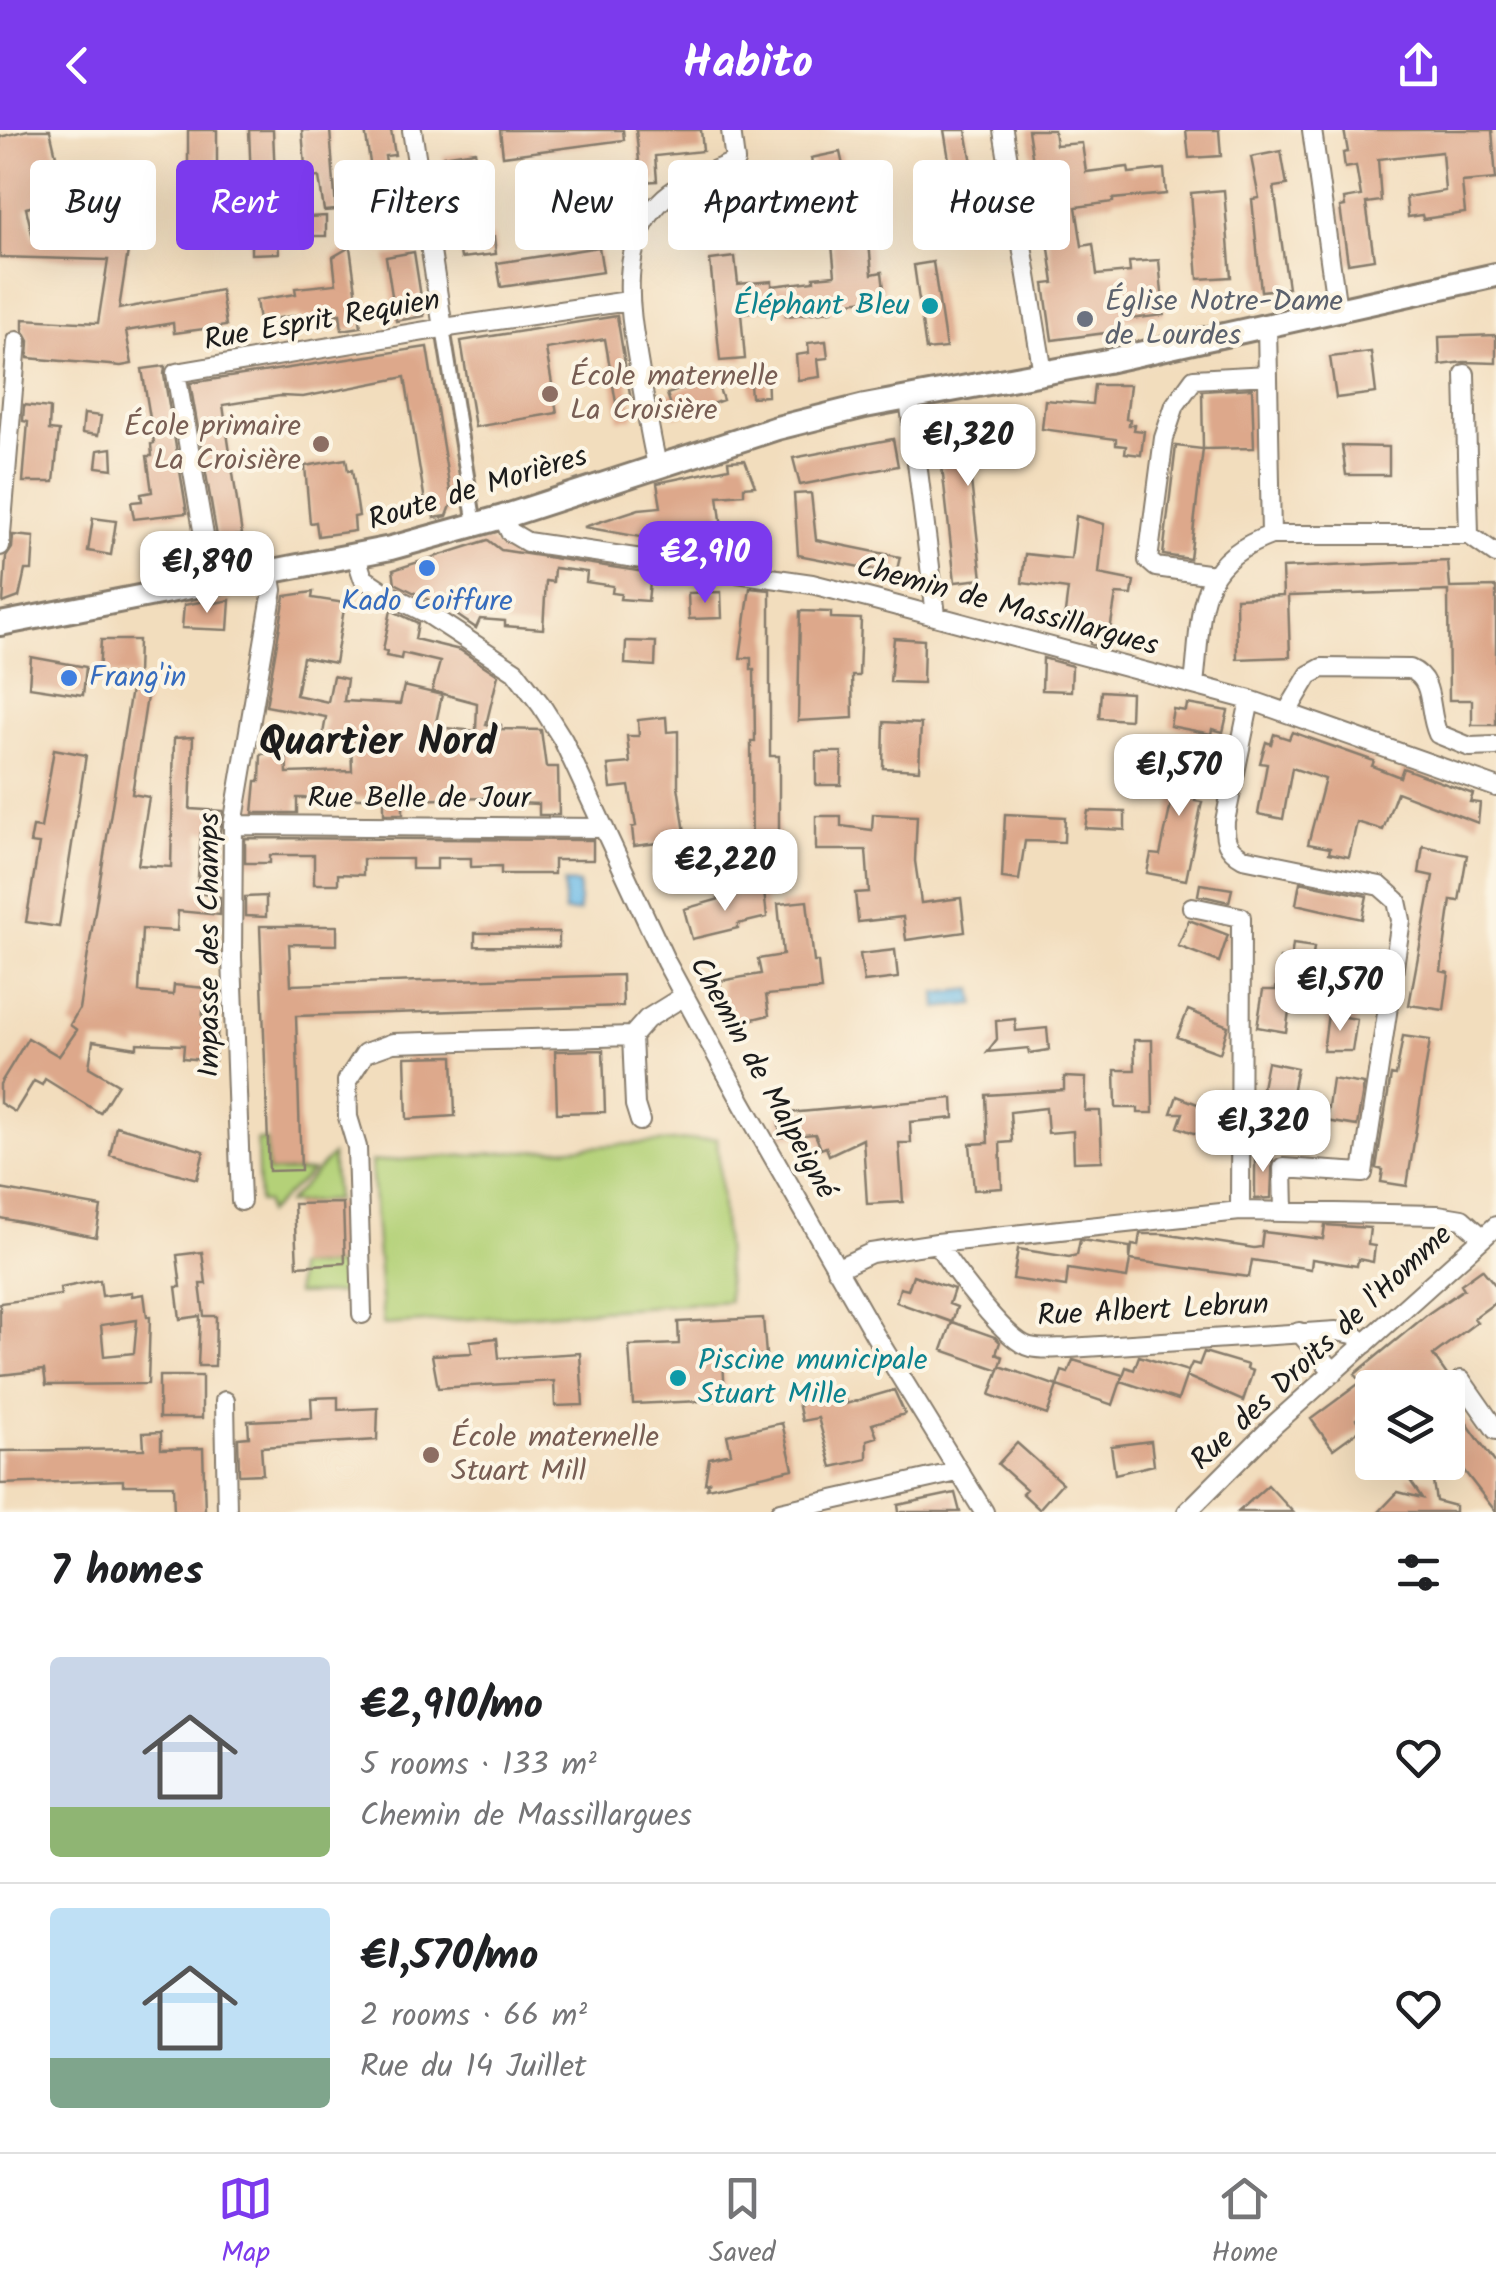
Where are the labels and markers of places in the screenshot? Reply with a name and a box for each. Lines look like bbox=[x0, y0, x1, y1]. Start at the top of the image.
place label: Église Notre-Dame de Lourdes bbox=[1105, 278, 1343, 360]
place label: Éléphant Bleu bbox=[733, 282, 910, 330]
marker: Éléphant Bleu bbox=[919, 295, 941, 317]
marker: Église Notre-Dame de Lourdes bbox=[1074, 308, 1096, 330]
place label: École maternelle La Croisière bbox=[570, 353, 778, 435]
marker: École maternelle La Croisière bbox=[539, 383, 561, 405]
place label: École primaire La Croisière bbox=[124, 403, 301, 485]
pin: €1,320 bbox=[887, 404, 1049, 489]
marker: École primaire La Croisière bbox=[310, 433, 332, 455]
pin: €2,910 bbox=[624, 521, 786, 606]
pin: €1,890 bbox=[126, 531, 288, 616]
marker: Kado Coiffure bbox=[416, 557, 438, 579]
place label: Kado Coiffure bbox=[341, 578, 513, 626]
place label: Frang'in bbox=[89, 654, 186, 702]
marker: Frang'in bbox=[58, 667, 80, 689]
pin: €1,570 bbox=[1098, 734, 1260, 819]
pin: €2,220 bbox=[644, 829, 806, 914]
pin: €1,570 bbox=[1259, 949, 1421, 1034]
pin: €1,320 bbox=[1182, 1090, 1344, 1175]
place label: Piscine municipale Stuart Mille bbox=[698, 1337, 927, 1419]
marker: Piscine municipale Stuart Mille bbox=[667, 1367, 689, 1389]
place label: École maternelle Stuart Mill bbox=[451, 1414, 659, 1496]
marker: École maternelle Stuart Mill bbox=[420, 1444, 442, 1466]

